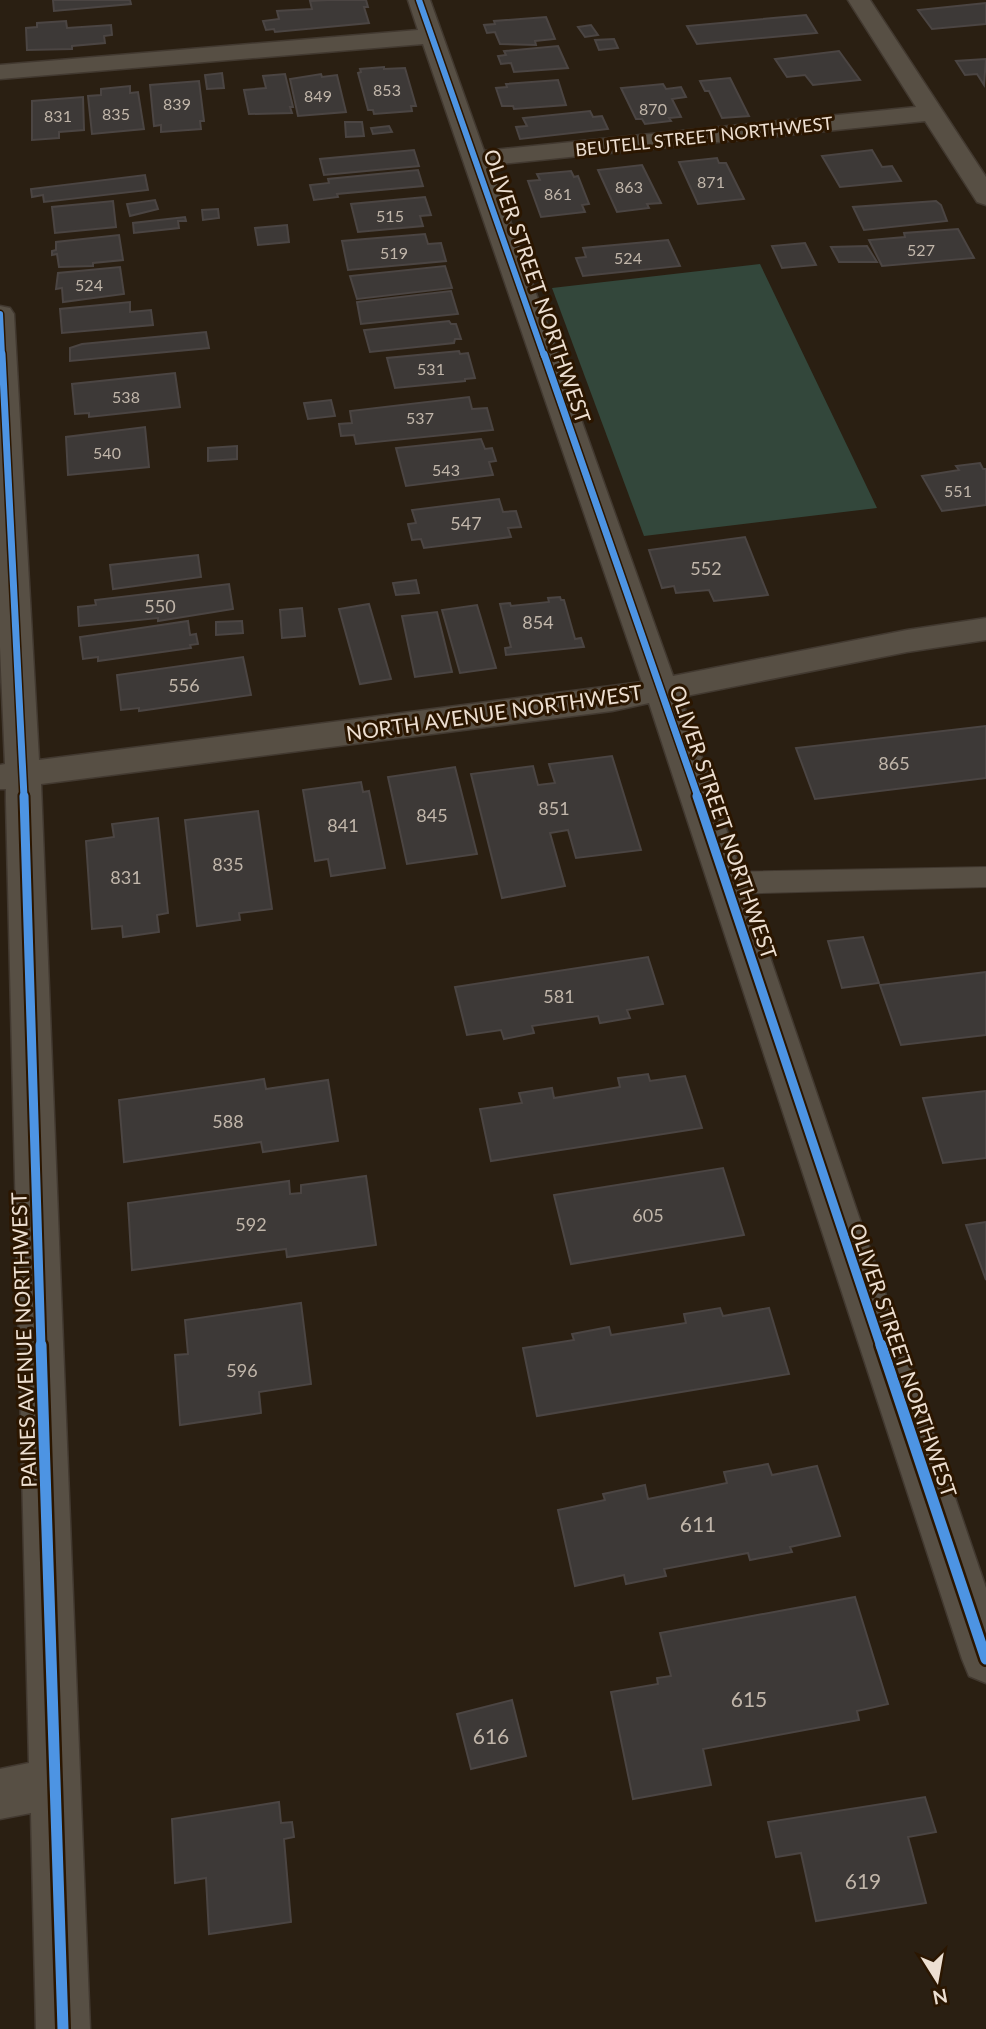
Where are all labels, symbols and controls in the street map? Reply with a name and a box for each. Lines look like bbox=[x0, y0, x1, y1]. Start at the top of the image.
house number: 853 bbox=[373, 80, 401, 99]
house number: 849 bbox=[304, 86, 332, 105]
house number: 839 bbox=[163, 94, 191, 113]
house number: 870 bbox=[639, 99, 667, 118]
house number: 835 bbox=[102, 104, 130, 123]
house number: 831 bbox=[44, 106, 72, 125]
street label: BEUTELL STREET NORTHWEST bbox=[574, 111, 834, 160]
street label: OLIVER STREET NORTHWEST bbox=[479, 146, 597, 427]
house number: 871 bbox=[697, 172, 725, 191]
house number: 863 bbox=[615, 177, 643, 196]
house number: 861 bbox=[544, 184, 572, 203]
house number: 515 bbox=[376, 206, 404, 225]
house number: 527 bbox=[907, 240, 935, 259]
house number: 519 bbox=[380, 243, 408, 262]
house number: 524 bbox=[614, 248, 642, 267]
house number: 524 bbox=[75, 275, 103, 294]
house number: 531 bbox=[417, 359, 445, 378]
house number: 538 bbox=[112, 387, 140, 406]
house number: 537 bbox=[406, 408, 434, 427]
house number: 540 bbox=[93, 443, 121, 462]
house number: 543 bbox=[432, 460, 460, 479]
house number: 551 bbox=[944, 481, 972, 500]
house number: 547 bbox=[450, 512, 482, 534]
house number: 552 bbox=[690, 557, 722, 579]
house number: 550 bbox=[144, 595, 176, 617]
house number: 854 bbox=[522, 611, 554, 633]
house number: 556 bbox=[168, 674, 200, 696]
street label: NORTH AVENUE NORTHWEST bbox=[344, 679, 644, 745]
street label: OLIVER STREET NORTHWEST bbox=[665, 682, 783, 963]
house number: 865 bbox=[878, 752, 910, 774]
house number: 851 bbox=[538, 797, 570, 819]
house number: 845 bbox=[416, 804, 448, 826]
house number: 841 bbox=[327, 814, 359, 836]
house number: 835 bbox=[212, 853, 244, 875]
house number: 831 bbox=[110, 866, 142, 888]
house number: 581 bbox=[543, 985, 575, 1007]
house number: 588 bbox=[212, 1110, 244, 1132]
street label: PAINES AVENUE NORTHWEST bbox=[5, 1191, 41, 1488]
house number: 605 bbox=[632, 1204, 664, 1226]
house number: 592 bbox=[235, 1213, 267, 1235]
street label: OLIVER STREET NORTHWEST bbox=[845, 1220, 963, 1501]
house number: 596 bbox=[226, 1359, 258, 1381]
house number: 611 bbox=[680, 1511, 716, 1536]
house number: 615 bbox=[731, 1686, 767, 1711]
house number: 616 bbox=[473, 1723, 509, 1748]
house number: 619 bbox=[845, 1868, 881, 1893]
north arrow bbox=[902, 1945, 972, 2015]
text: N bbox=[931, 1984, 950, 2010]

